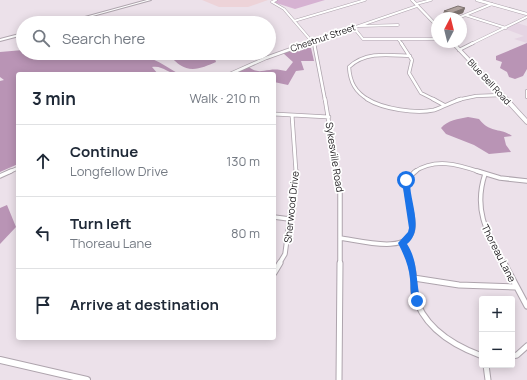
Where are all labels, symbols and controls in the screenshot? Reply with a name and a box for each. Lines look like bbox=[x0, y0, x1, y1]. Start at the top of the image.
north arrow bbox=[431, 12, 467, 48]
search box bbox=[16, 16, 276, 60]
street label: Chestnut Street bbox=[289, 20, 357, 55]
icon: search bbox=[30, 27, 52, 49]
text: Search here bbox=[62, 28, 145, 49]
street label: Blue Bell Road bbox=[465, 56, 514, 107]
text: 3 min bbox=[32, 87, 76, 110]
text: Walk · 210 m bbox=[190, 89, 260, 107]
street label: Sykesville Road bbox=[323, 121, 347, 193]
text: Continue bbox=[70, 141, 138, 162]
icon: ahead bbox=[32, 150, 54, 172]
text: 130 m bbox=[226, 152, 260, 170]
text: Longfellow Drive bbox=[70, 162, 168, 180]
street label: Sherwood Drive bbox=[280, 170, 302, 244]
route start bbox=[397, 171, 415, 189]
text: Turn left bbox=[70, 213, 132, 234]
icon: left bbox=[32, 222, 54, 244]
street label: Thoreau Lane bbox=[478, 222, 520, 284]
text: 80 m bbox=[231, 224, 260, 242]
text: Thoreau Lane bbox=[70, 234, 152, 252]
route end bbox=[408, 292, 426, 310]
icon: arrive bbox=[32, 294, 54, 316]
text: Arrive at destination bbox=[70, 294, 219, 315]
map controls bbox=[479, 296, 515, 368]
button: + bbox=[479, 296, 515, 332]
button: − bbox=[479, 332, 515, 368]

